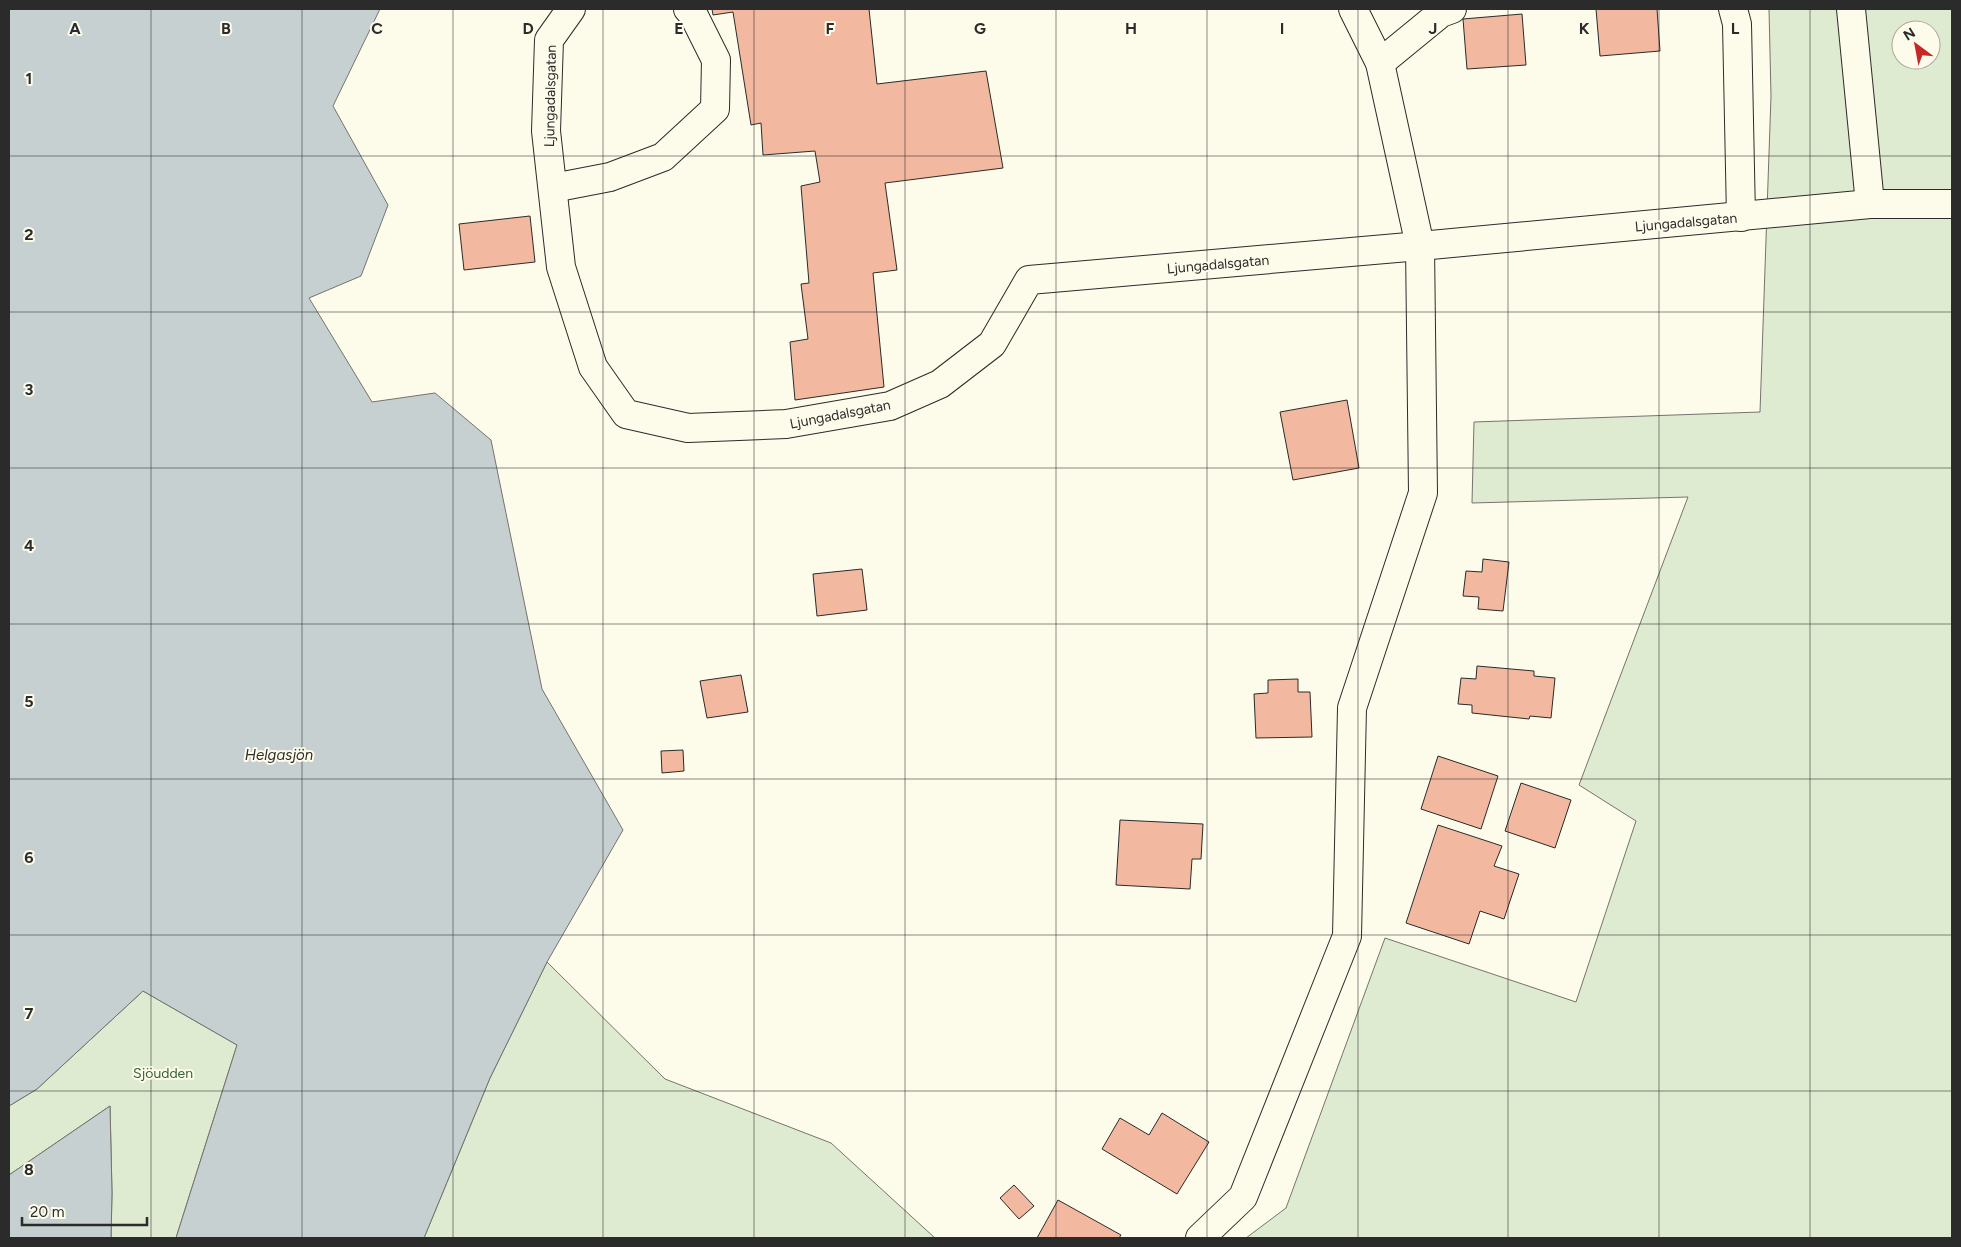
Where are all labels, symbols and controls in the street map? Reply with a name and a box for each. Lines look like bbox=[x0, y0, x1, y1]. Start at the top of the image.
text: A bbox=[69, 19, 81, 38]
text: B bbox=[221, 19, 231, 38]
text: C bbox=[371, 19, 383, 38]
text: D bbox=[522, 19, 534, 38]
text: E bbox=[674, 19, 684, 38]
text: F bbox=[826, 19, 835, 38]
text: G bbox=[974, 19, 986, 38]
text: H bbox=[1125, 19, 1137, 38]
text: I bbox=[1280, 19, 1284, 38]
text: J bbox=[1429, 19, 1437, 38]
text: K bbox=[1579, 19, 1590, 38]
text: L bbox=[1731, 19, 1740, 38]
north arrow bbox=[1891, 20, 1941, 70]
text: N bbox=[1900, 24, 1918, 44]
street label: Ljungadalsgatan bbox=[541, 44, 560, 147]
text: 1 bbox=[26, 69, 32, 88]
street label: Ljungadalsgatan bbox=[1634, 210, 1738, 235]
text: 2 bbox=[24, 225, 34, 244]
street label: Ljungadalsgatan bbox=[1166, 252, 1270, 277]
text: 3 bbox=[25, 380, 34, 399]
street label: Ljungadalsgatan bbox=[788, 396, 892, 433]
text: 4 bbox=[24, 536, 34, 555]
text: 5 bbox=[24, 692, 34, 711]
water label: Helgasjön bbox=[245, 746, 313, 764]
text: 6 bbox=[24, 848, 34, 867]
text: 7 bbox=[25, 1004, 34, 1023]
park label: Sjöudden bbox=[133, 1065, 193, 1082]
text: 8 bbox=[24, 1160, 34, 1179]
scale bar bbox=[22, 1194, 148, 1226]
text: 20 m bbox=[30, 1203, 64, 1221]

